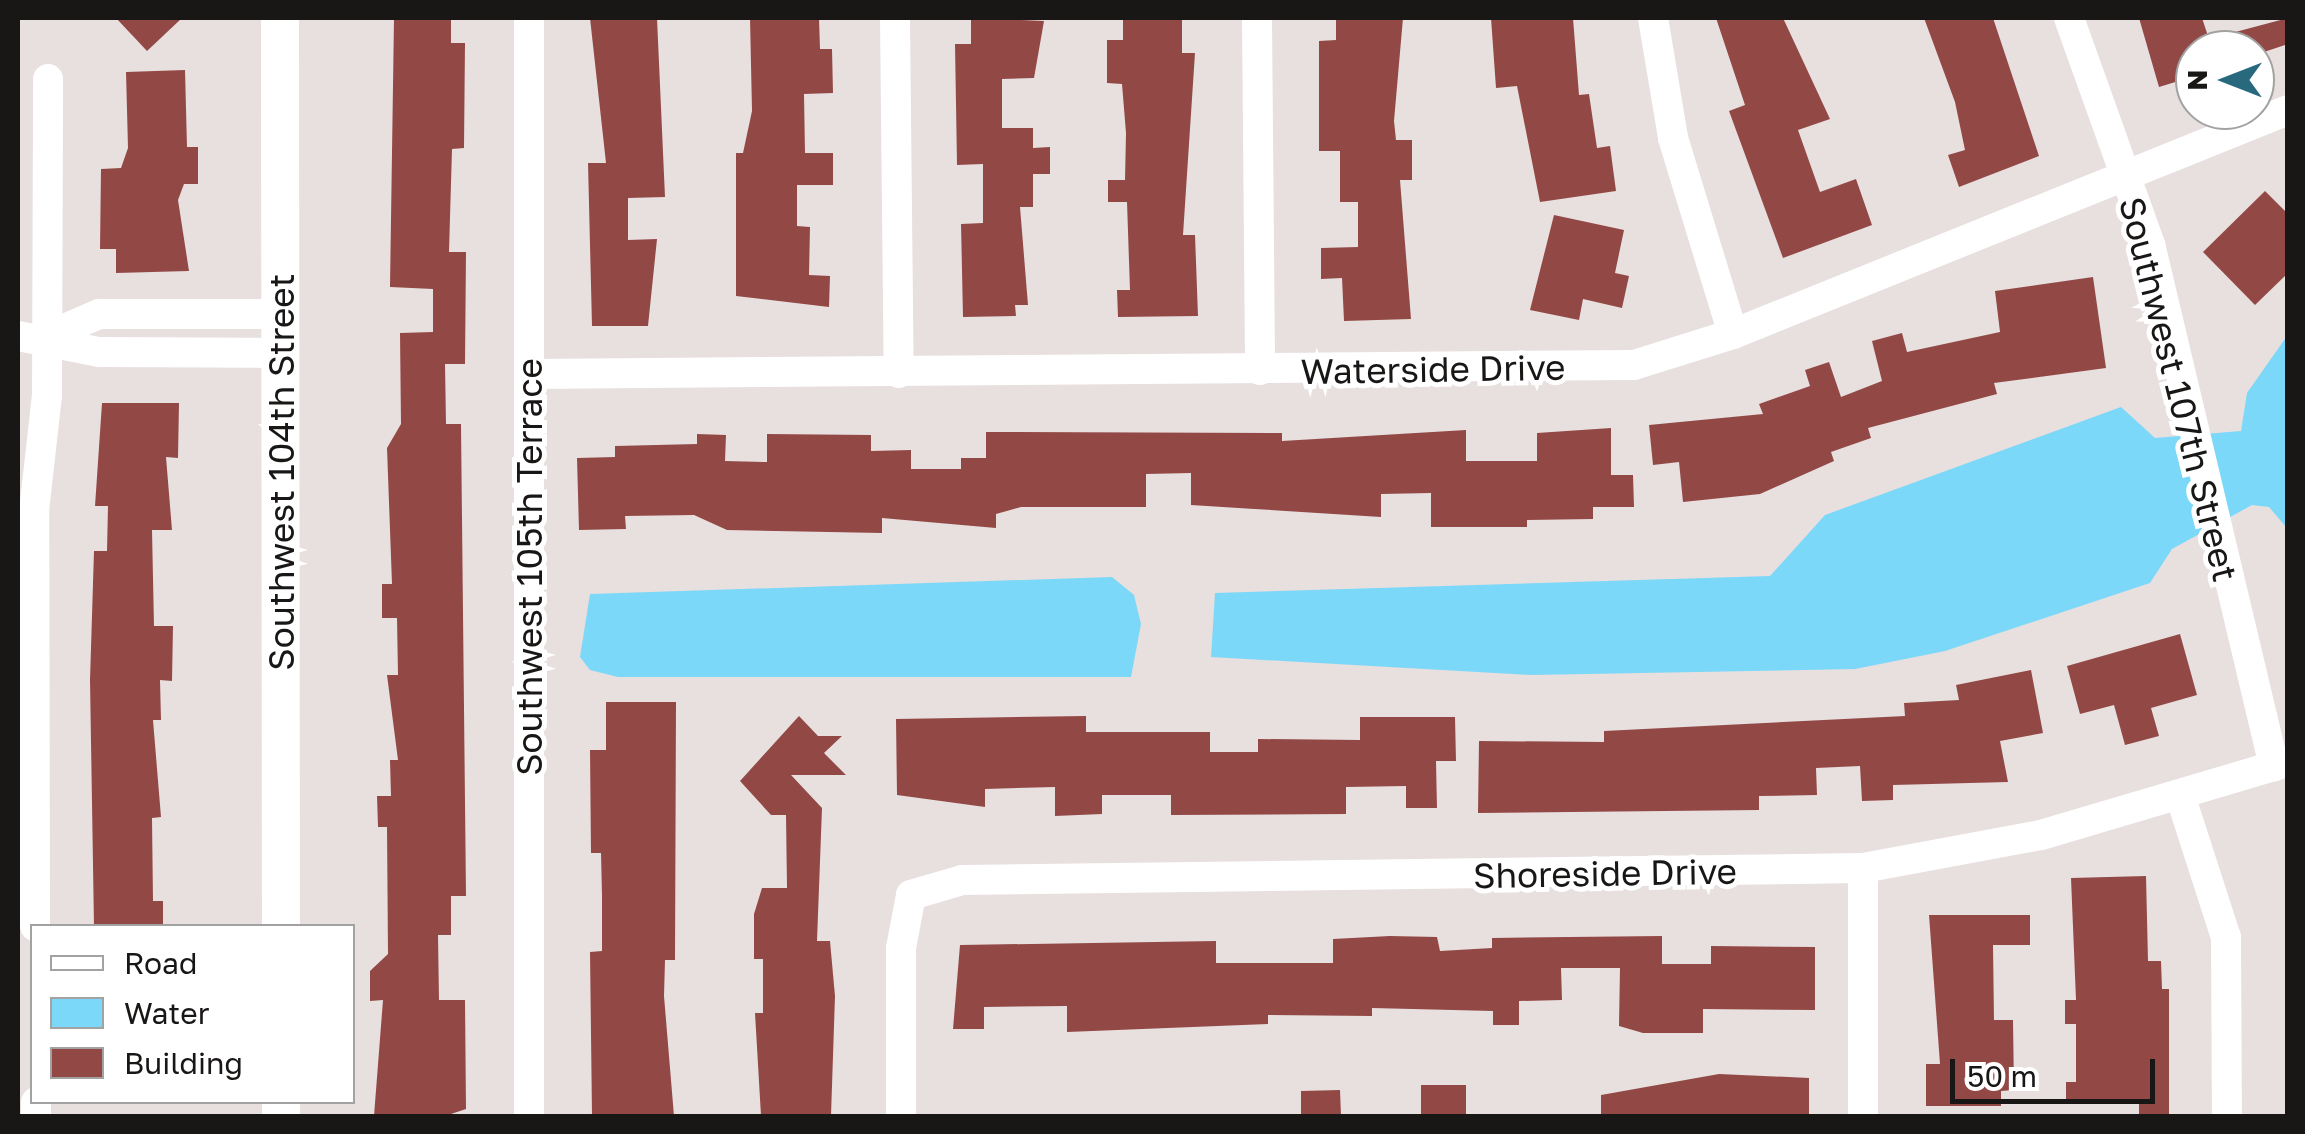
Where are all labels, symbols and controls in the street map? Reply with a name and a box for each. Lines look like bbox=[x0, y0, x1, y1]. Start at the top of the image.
north arrow bbox=[2175, 30, 2275, 130]
text: N bbox=[2180, 69, 2213, 91]
street label: Southwest 107th Street bbox=[2111, 193, 2247, 585]
street label: Southwest 104th Street bbox=[260, 273, 302, 671]
street label: Waterside Drive bbox=[1300, 346, 1566, 392]
street label: Southwest 105th Terrace bbox=[508, 358, 550, 776]
street label: Shoreside Drive bbox=[1473, 850, 1737, 896]
legend bbox=[30, 924, 355, 1104]
text: Road bbox=[124, 945, 198, 981]
text: Water bbox=[124, 995, 209, 1031]
scale bar bbox=[1955, 1039, 2160, 1101]
text: Building bbox=[124, 1045, 243, 1081]
text: 50 m bbox=[1967, 1058, 2037, 1094]

